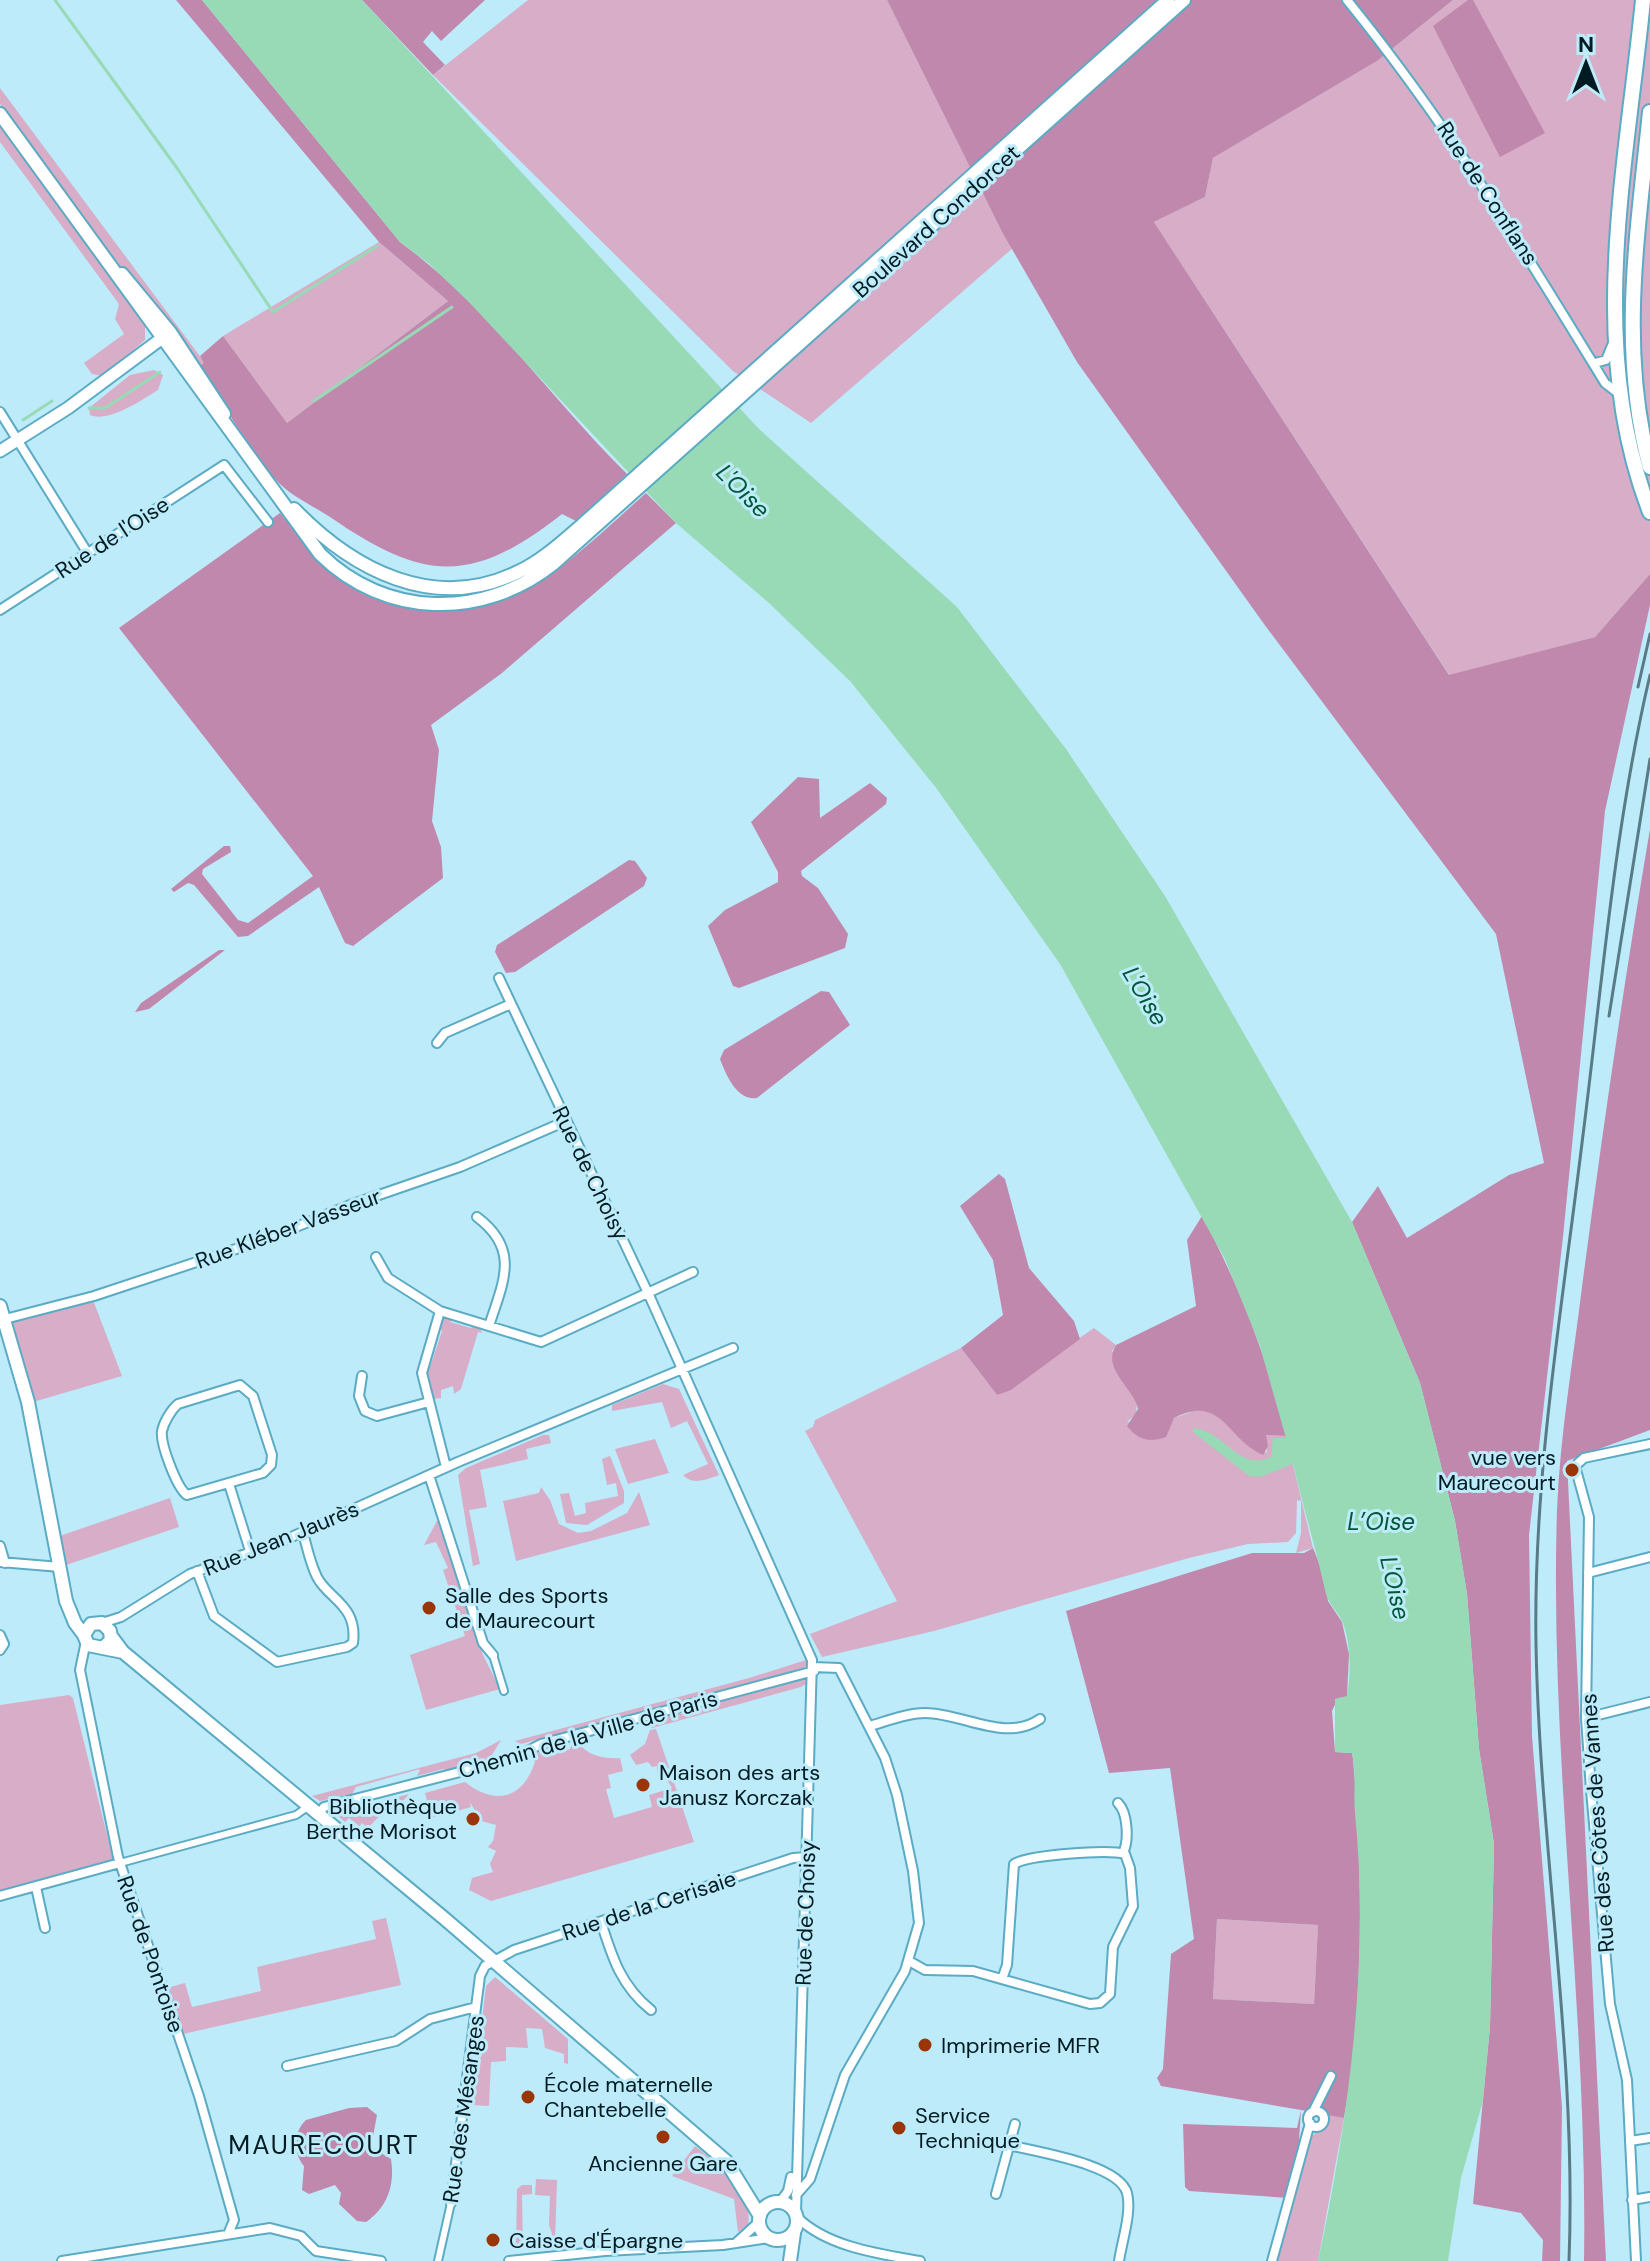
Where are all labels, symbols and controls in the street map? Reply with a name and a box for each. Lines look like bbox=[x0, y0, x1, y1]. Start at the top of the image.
north arrow bbox=[1546, 24, 1626, 104]
text: N bbox=[1578, 30, 1594, 59]
street label: Rue de Conflans bbox=[1430, 116, 1545, 271]
street label: Boulevard Condorcet bbox=[847, 138, 1026, 304]
water label: L'Oise bbox=[710, 457, 777, 524]
street label: Rue de l'Oise bbox=[50, 490, 175, 585]
water label: L'Oise bbox=[1116, 960, 1175, 1031]
street label: Rue de Choisy bbox=[546, 1101, 636, 1245]
street label: Rue Kléber Vasseur bbox=[191, 1181, 385, 1275]
place label: vue vers Maurecourt bbox=[1438, 1443, 1556, 1497]
marker: vue vers Maurecourt bbox=[1563, 1461, 1581, 1479]
street label: Rue Jean Jaurès bbox=[199, 1494, 363, 1583]
water label: L’Oise bbox=[1347, 1506, 1415, 1537]
water label: L'Oise bbox=[1373, 1553, 1418, 1623]
place label: Salle des Sports de Maurecourt bbox=[445, 1581, 608, 1635]
marker: Salle des Sports de Maurecourt bbox=[420, 1599, 438, 1617]
street label: Chemin de la Ville de Paris bbox=[455, 1684, 721, 1785]
street label: Rue des Côtes de Vannes bbox=[1574, 1692, 1621, 1954]
place label: Maison des arts Janusz Korczak bbox=[659, 1758, 820, 1812]
marker: Maison des arts Janusz Korczak bbox=[634, 1776, 652, 1794]
place label: Bibliothèque Berthe Morisot bbox=[306, 1792, 457, 1846]
marker: Bibliothèque Berthe Morisot bbox=[464, 1810, 482, 1828]
street label: Rue de Choisy bbox=[788, 1840, 823, 1986]
street label: Rue de la Cerisaie bbox=[558, 1864, 740, 1947]
street label: Rue de Pontoise bbox=[110, 1872, 191, 2036]
street label: Rue des Mésanges bbox=[436, 2013, 491, 2205]
place label: Imprimerie MFR bbox=[941, 2031, 1100, 2060]
marker: Imprimerie MFR bbox=[916, 2036, 934, 2054]
place label: École maternelle Chantebelle bbox=[544, 2070, 713, 2124]
marker: École maternelle Chantebelle bbox=[519, 2088, 537, 2106]
place label: Service Technique bbox=[915, 2101, 1020, 2155]
marker: Service Technique bbox=[890, 2119, 908, 2137]
district label: MAURECOURT bbox=[228, 2128, 420, 2162]
marker: Ancienne Gare bbox=[654, 2128, 672, 2146]
place label: Ancienne Gare bbox=[588, 2149, 738, 2178]
place label: Caisse d'Épargne bbox=[509, 2226, 683, 2255]
marker: Caisse d'Épargne bbox=[484, 2231, 502, 2249]

